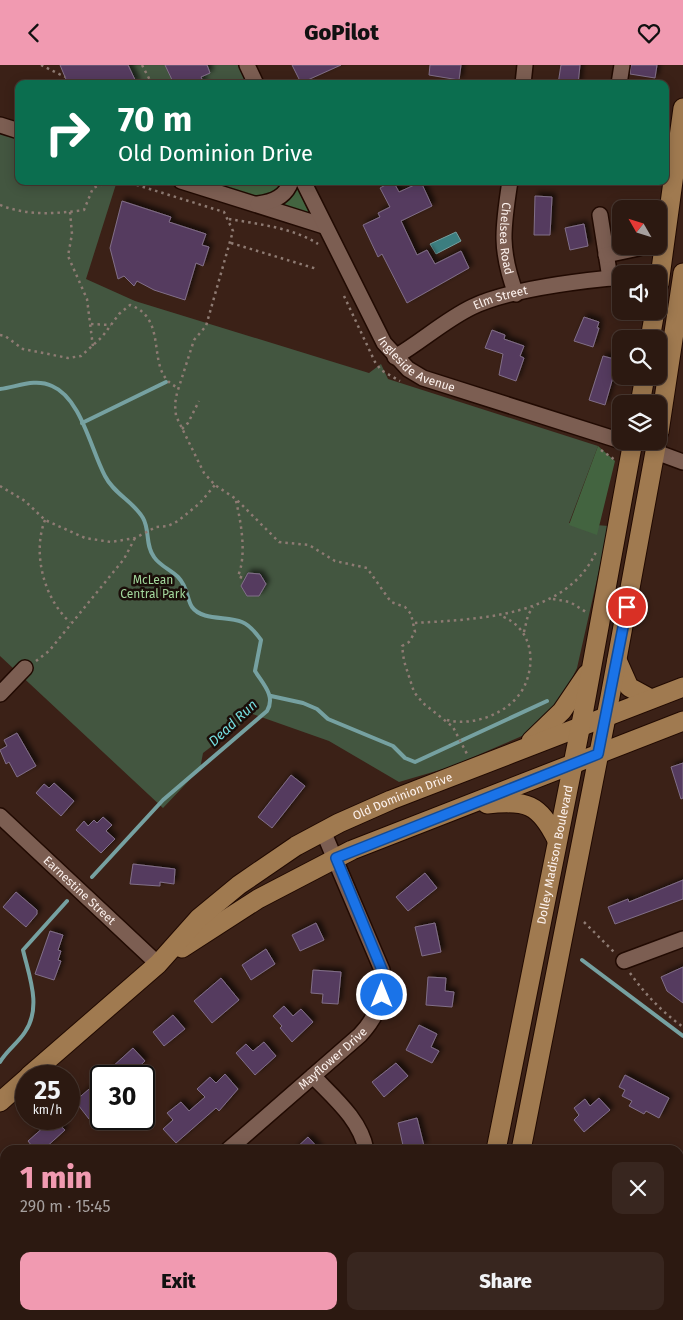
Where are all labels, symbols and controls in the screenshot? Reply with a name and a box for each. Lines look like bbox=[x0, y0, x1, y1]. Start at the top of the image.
icon: back bbox=[20, 19, 48, 47]
text: GoPilot bbox=[304, 19, 379, 46]
icon: heart bbox=[635, 19, 663, 47]
text: 70 m bbox=[118, 98, 192, 140]
icon: right bbox=[35, 100, 100, 165]
text: Old Dominion Drive bbox=[118, 140, 313, 167]
north arrow bbox=[612, 200, 668, 255]
map controls bbox=[612, 200, 667, 450]
street label: Chelsea Road bbox=[497, 201, 516, 276]
button: sound bbox=[612, 265, 667, 320]
street label: Elm Street bbox=[471, 283, 530, 313]
button: search bbox=[612, 330, 667, 385]
street label: Ingleside Avenue bbox=[375, 334, 457, 395]
button: layers bbox=[612, 395, 667, 450]
park label: McLean Central Park bbox=[120, 573, 187, 601]
pin bbox=[606, 586, 648, 628]
icon: arrive bbox=[613, 593, 641, 621]
water label: Dead Run bbox=[205, 696, 261, 750]
street label: Old Dominion Drive bbox=[350, 770, 454, 823]
street label: Dolley Madison Boulevard bbox=[534, 784, 576, 926]
street label: Earnestine Street bbox=[41, 853, 119, 928]
position arrow bbox=[355, 968, 407, 1020]
street label: Mayflower Drive bbox=[295, 1025, 370, 1092]
speed limit sign: 30 bbox=[90, 1065, 155, 1130]
text: 25 bbox=[34, 1076, 61, 1106]
text: km/h bbox=[33, 1103, 62, 1117]
text: 1 min bbox=[20, 1160, 92, 1196]
button: close bbox=[612, 1162, 664, 1214]
text: 290 m · 15:45 bbox=[20, 1197, 110, 1216]
button: Exit bbox=[20, 1252, 337, 1310]
button: Share bbox=[347, 1252, 664, 1310]

